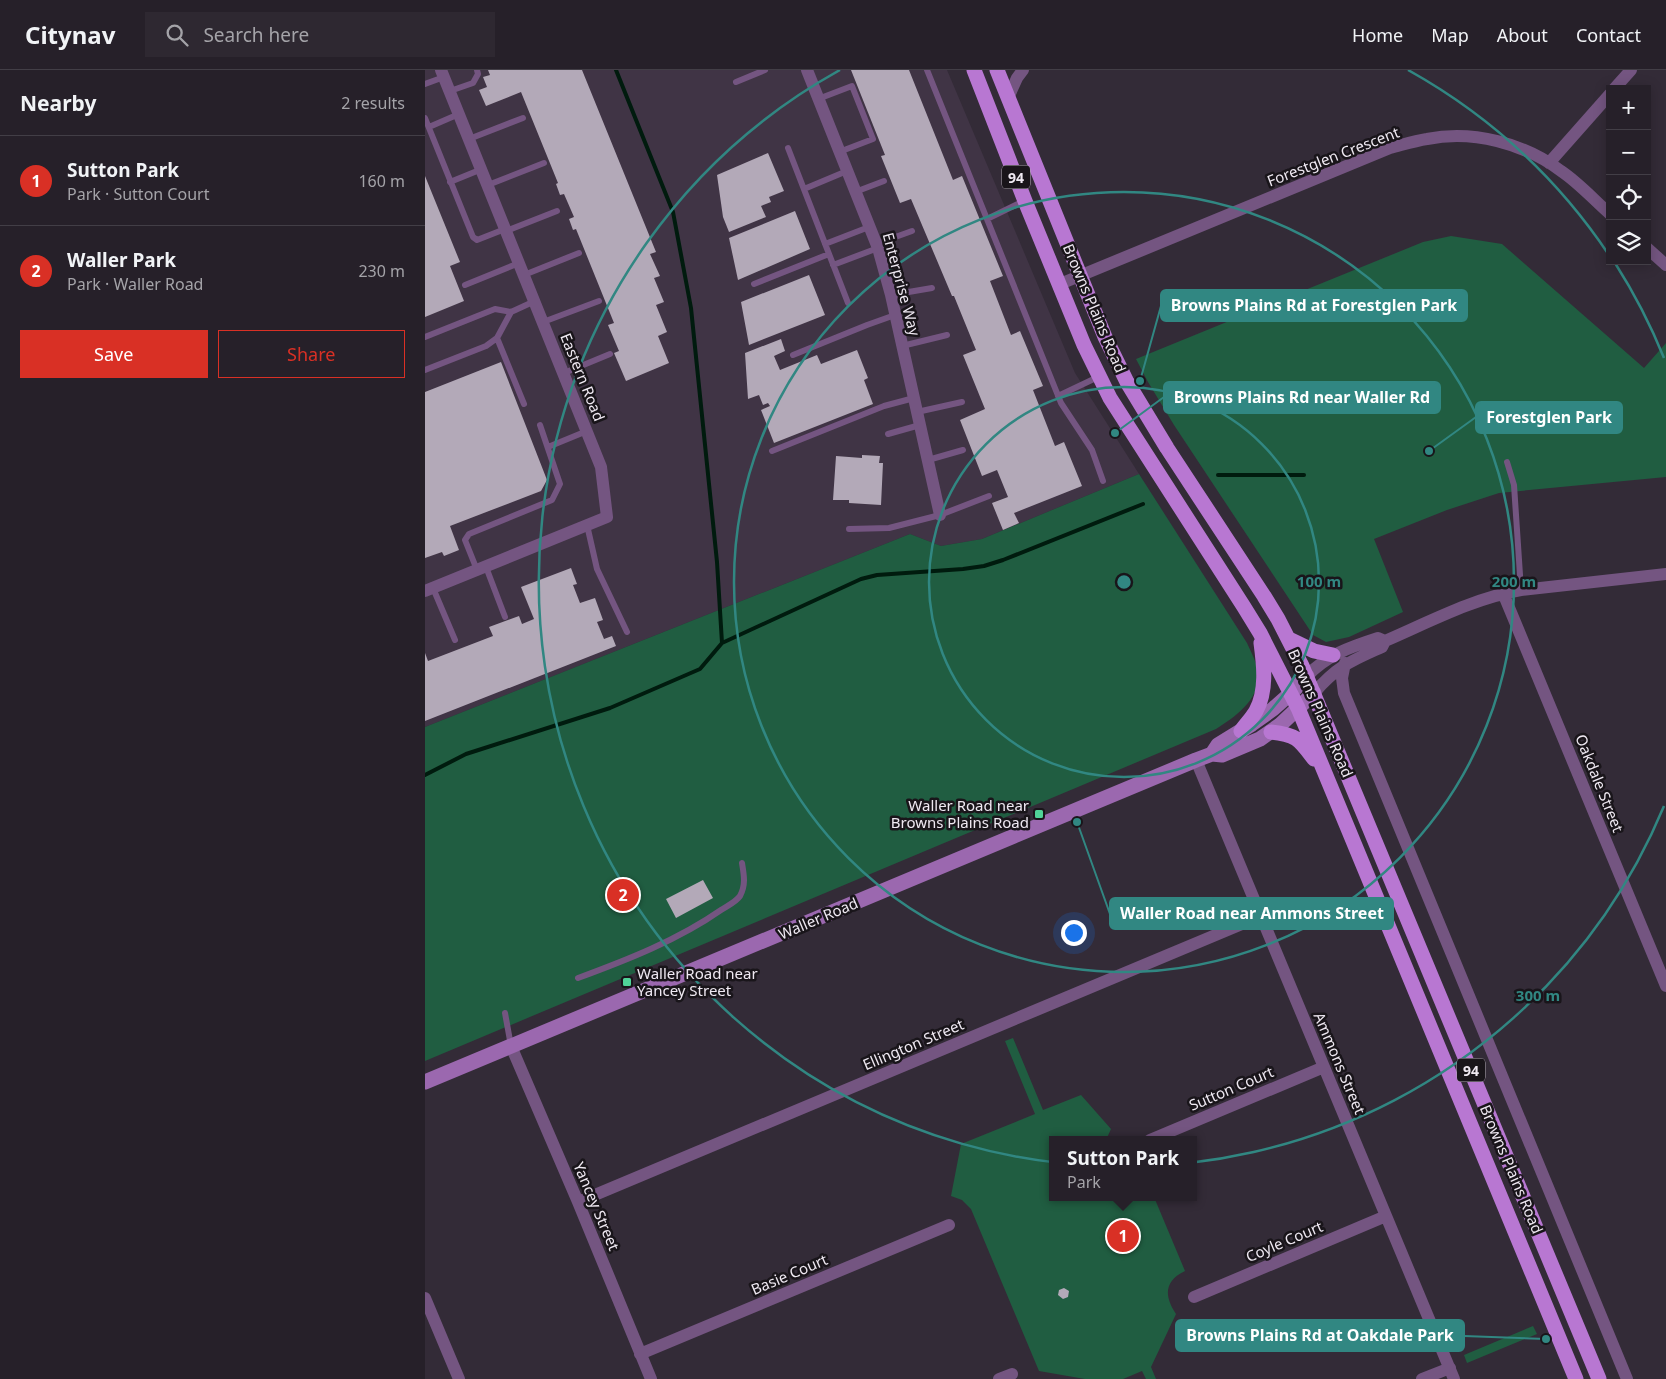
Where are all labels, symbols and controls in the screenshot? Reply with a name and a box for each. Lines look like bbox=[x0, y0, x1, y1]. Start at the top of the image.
search box bbox=[145, 12, 495, 57]
text: Citynav bbox=[25, 18, 115, 51]
icon: search bbox=[163, 21, 191, 49]
text: Search here bbox=[203, 22, 309, 48]
text: Home bbox=[1352, 23, 1403, 47]
text: Map bbox=[1431, 23, 1469, 47]
text: About bbox=[1497, 23, 1548, 47]
text: Contact bbox=[1576, 23, 1641, 47]
map controls bbox=[1606, 85, 1651, 265]
button: + bbox=[1606, 85, 1651, 130]
text: Nearby bbox=[20, 89, 96, 117]
text: 2 results bbox=[341, 92, 405, 114]
street label: Forestglen Crescent bbox=[1264, 121, 1402, 190]
button: − bbox=[1606, 130, 1651, 175]
text: Sutton Park bbox=[67, 157, 179, 183]
road number: 94 bbox=[1002, 165, 1030, 188]
text: 1 bbox=[31, 170, 41, 192]
text: 160 m bbox=[358, 170, 405, 192]
button: locate bbox=[1606, 175, 1651, 220]
text: Park · Sutton Court bbox=[67, 183, 209, 205]
button: layers bbox=[1606, 220, 1651, 265]
street label: Enterprise Way bbox=[879, 230, 925, 338]
street label: Browns Plains Road bbox=[1059, 240, 1131, 376]
text: Waller Park bbox=[67, 247, 176, 273]
text: 2 bbox=[31, 260, 41, 282]
text: 230 m bbox=[358, 260, 405, 282]
text: Park · Waller Road bbox=[67, 273, 203, 295]
callout: Browns Plains Rd at Forestglen Park bbox=[1161, 290, 1467, 321]
text: Browns Plains Rd at Forestglen Park bbox=[1171, 294, 1457, 316]
button: Save bbox=[20, 330, 208, 378]
button: Share bbox=[218, 330, 405, 378]
street label: Eastern Road bbox=[556, 330, 610, 424]
callout: Browns Plains Rd near Waller Rd bbox=[1164, 382, 1440, 413]
text: Browns Plains Rd near Waller Rd bbox=[1174, 386, 1430, 408]
callout: Forestglen Park bbox=[1476, 402, 1622, 433]
text: Forestglen Park bbox=[1486, 406, 1612, 428]
text: 100 m bbox=[1297, 571, 1341, 591]
text: 200 m bbox=[1492, 571, 1536, 591]
centre of rings bbox=[1115, 573, 1133, 591]
street label: Browns Plains Road bbox=[1284, 646, 1358, 780]
street label: Oakdale Street bbox=[1571, 731, 1629, 835]
place label: Waller Road near Browns Plains Road bbox=[891, 795, 1029, 832]
marker: Waller Road near Browns Plains Road bbox=[1033, 808, 1045, 820]
pin: 2 bbox=[607, 876, 639, 914]
street label: Waller Road bbox=[775, 892, 861, 944]
callout: Waller Road near Ammons Street bbox=[1110, 898, 1393, 929]
text: Waller Road near Ammons Street bbox=[1120, 902, 1384, 924]
your location bbox=[1061, 920, 1087, 946]
place label: Waller Road near Yancey Street bbox=[637, 963, 758, 1000]
marker: Waller Road near Yancey Street bbox=[621, 976, 633, 988]
text: 300 m bbox=[1516, 985, 1560, 1005]
street label: Ammons Street bbox=[1310, 1009, 1371, 1118]
street label: Ellington Street bbox=[859, 1013, 967, 1074]
road number: 94 bbox=[1457, 1058, 1485, 1082]
street label: Sutton Court bbox=[1186, 1061, 1277, 1115]
street label: Browns Plains Road bbox=[1476, 1101, 1548, 1237]
popup bbox=[1049, 1136, 1197, 1201]
text: Sutton Park bbox=[1067, 1145, 1179, 1171]
street label: Yancey Street bbox=[569, 1159, 625, 1254]
text: Park bbox=[1067, 1171, 1101, 1193]
street label: Coyle Court bbox=[1243, 1216, 1326, 1266]
pin: 1 bbox=[1107, 1217, 1139, 1255]
street label: Basie Court bbox=[748, 1249, 831, 1299]
callout: Browns Plains Rd at Oakdale Park bbox=[1176, 1320, 1464, 1351]
text: Browns Plains Rd at Oakdale Park bbox=[1186, 1324, 1454, 1346]

